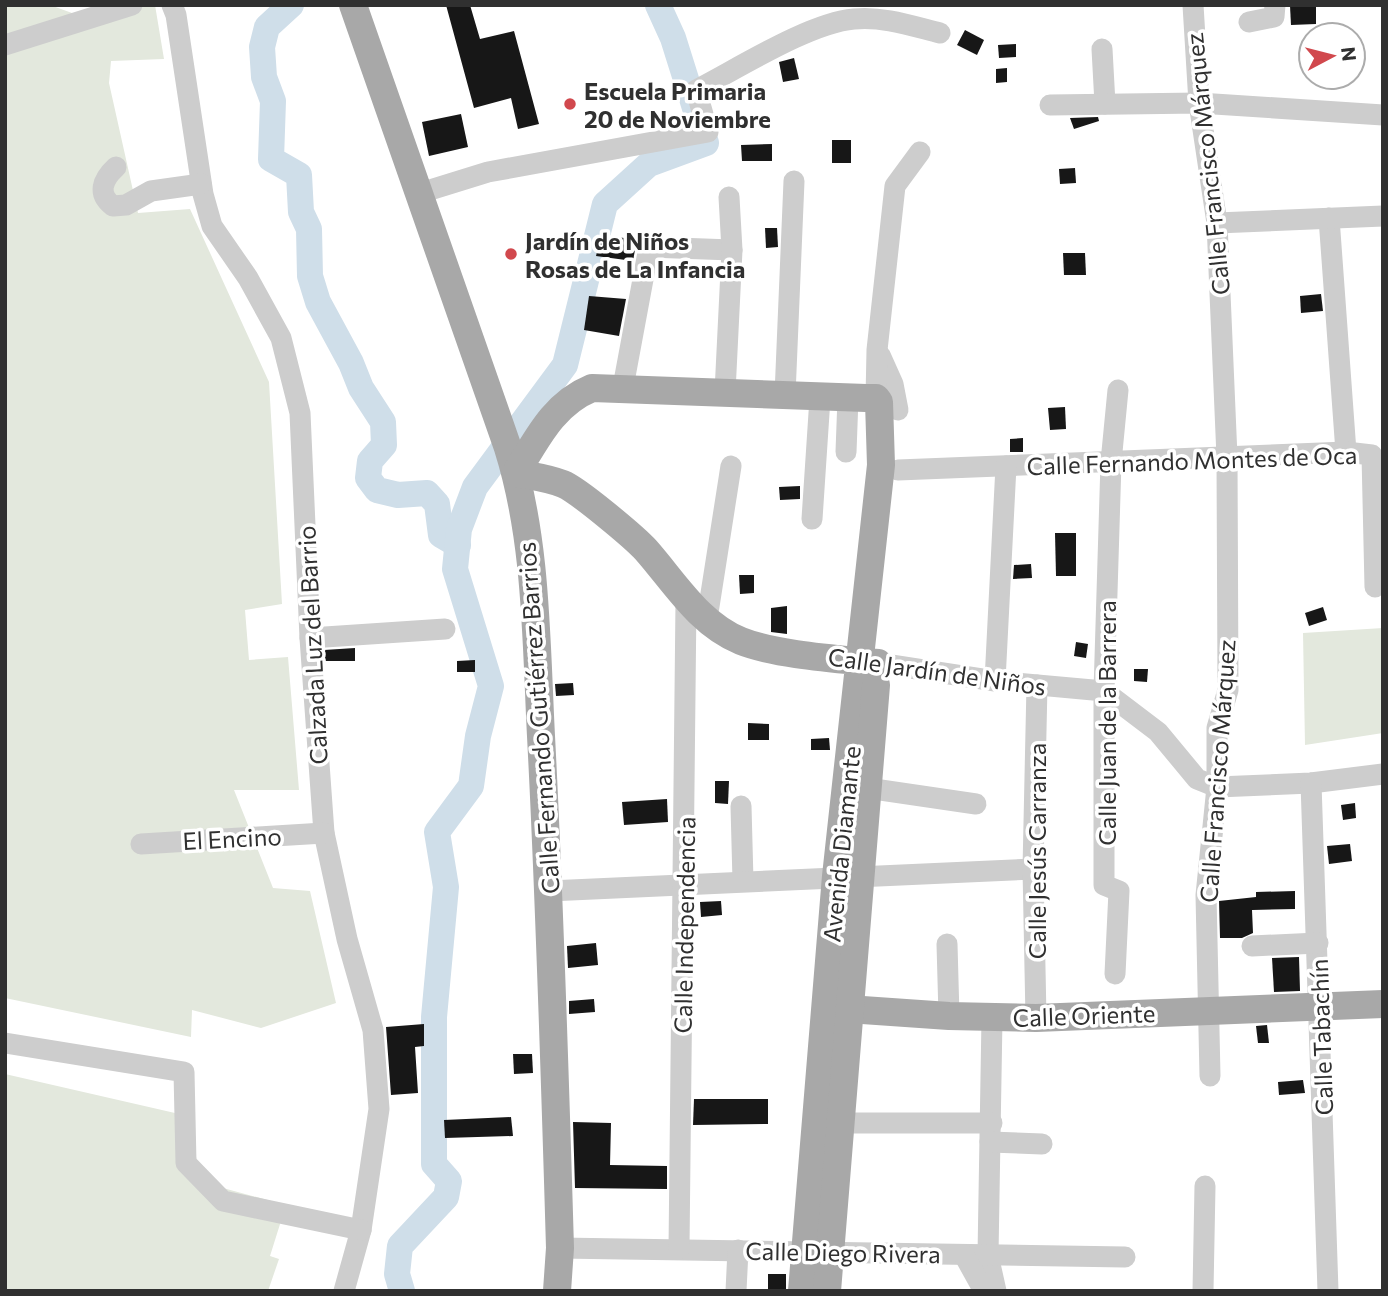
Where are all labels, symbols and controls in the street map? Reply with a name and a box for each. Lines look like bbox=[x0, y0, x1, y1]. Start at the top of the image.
north arrow bbox=[1297, 21, 1367, 91]
street label: Calle Francisco Márquez bbox=[1179, 31, 1235, 297]
text: N bbox=[1337, 45, 1362, 62]
place label: Escuela Primaria 20 de Noviembre bbox=[584, 76, 771, 133]
marker: Escuela Primaria 20 de Noviembre bbox=[562, 96, 578, 112]
place label: Jardín de Niños Rosas de La Infancia bbox=[525, 226, 745, 283]
marker: Jardín de Niños Rosas de La Infancia bbox=[503, 246, 519, 262]
street label: Calle Fernando Montes de Oca bbox=[1026, 440, 1358, 480]
street label: Calzada Luz del Barrio bbox=[291, 525, 333, 765]
street label: Calle Fernando Gutiérrez Barrios bbox=[511, 541, 565, 895]
street label: Calle Juan de la Barrera bbox=[1092, 600, 1121, 846]
street label: Calle Francisco Márquez bbox=[1193, 638, 1241, 904]
street label: Calle Jardín de Niños bbox=[826, 641, 1048, 701]
street label: Calle Jesús Carranza bbox=[1022, 743, 1051, 959]
street label: Avenida Diamante bbox=[816, 744, 866, 944]
street label: Calle Independencia bbox=[668, 816, 700, 1034]
street label: El Encino bbox=[182, 821, 282, 855]
street label: Calle Tabachín bbox=[1304, 958, 1338, 1116]
street label: Calle Oriente bbox=[1012, 998, 1156, 1032]
street label: Calle Diego Rivera bbox=[745, 1236, 941, 1268]

